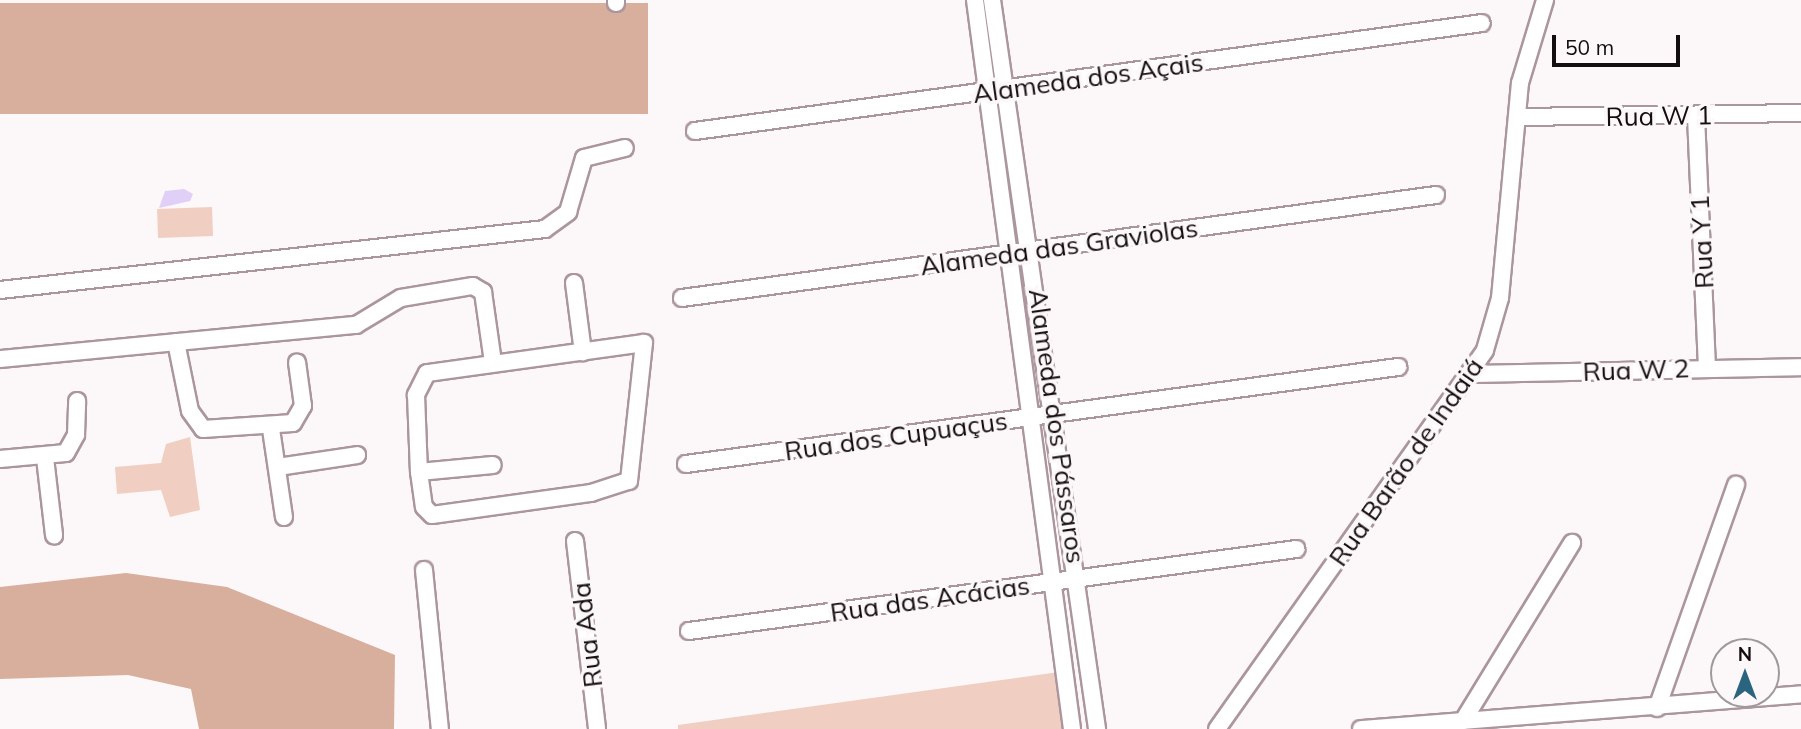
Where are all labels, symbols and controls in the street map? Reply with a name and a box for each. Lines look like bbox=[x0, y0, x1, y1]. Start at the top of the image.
scale bar bbox=[1556, 21, 1684, 65]
text: 50 m bbox=[1565, 34, 1614, 60]
street label: Alameda dos Açais bbox=[971, 46, 1205, 110]
street label: Rua W 1 bbox=[1605, 99, 1713, 133]
street label: Rua Y 1 bbox=[1684, 194, 1720, 290]
street label: Alameda das Graviolas bbox=[918, 212, 1200, 282]
street label: Alameda dos Pássaros bbox=[1022, 287, 1092, 565]
street label: Rua Barão de Indaiá bbox=[1322, 352, 1490, 572]
street label: Rua W 2 bbox=[1582, 353, 1690, 387]
street label: Rua dos Cupuaçus bbox=[782, 405, 1010, 467]
street label: Rua das Acácias bbox=[828, 570, 1032, 628]
street label: Rua Ada bbox=[565, 581, 609, 689]
north arrow bbox=[1710, 638, 1780, 708]
text: N bbox=[1738, 642, 1752, 666]

